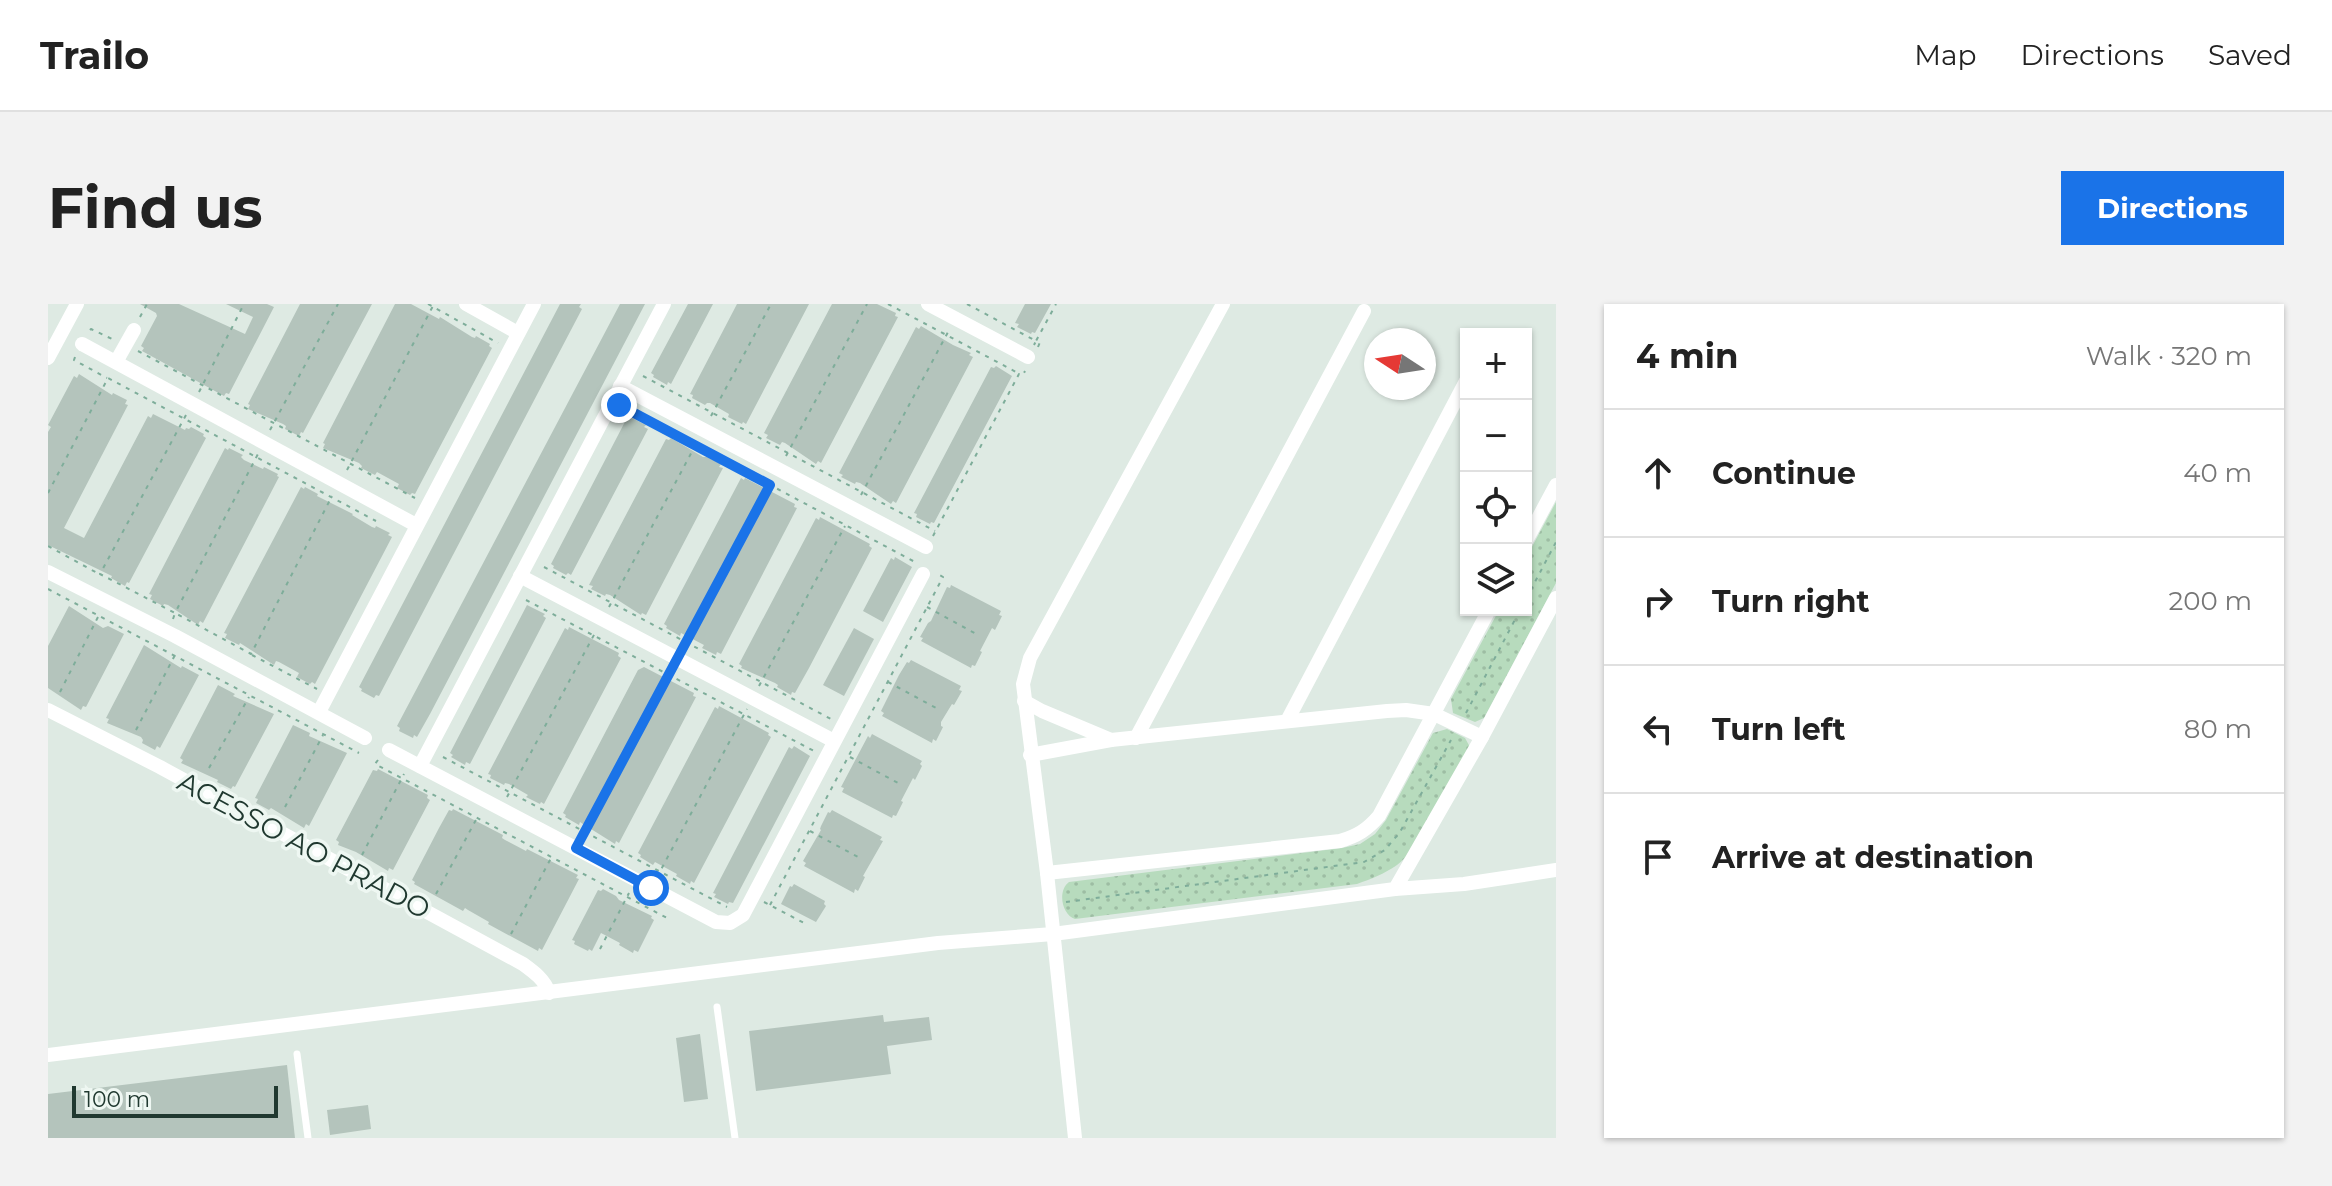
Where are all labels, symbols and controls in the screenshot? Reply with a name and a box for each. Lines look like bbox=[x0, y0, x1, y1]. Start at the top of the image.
text: Trailo bbox=[40, 32, 149, 79]
text: Map bbox=[1914, 38, 1976, 72]
text: Directions bbox=[2020, 38, 2164, 72]
text: Saved bbox=[2208, 38, 2292, 72]
button: Directions bbox=[2061, 171, 2284, 245]
text: Find us bbox=[48, 174, 262, 242]
north arrow bbox=[1364, 328, 1436, 400]
map controls bbox=[1460, 328, 1532, 616]
button: + bbox=[1460, 328, 1532, 400]
text: 4 min bbox=[1636, 335, 1738, 377]
text: Walk · 320 m bbox=[2086, 340, 2252, 372]
route end bbox=[601, 387, 637, 423]
button: − bbox=[1460, 400, 1532, 472]
icon: ahead bbox=[1636, 451, 1680, 495]
text: Continue bbox=[1712, 455, 1856, 492]
text: 40 m bbox=[2183, 457, 2252, 489]
button: locate bbox=[1460, 472, 1532, 544]
button: layers bbox=[1460, 544, 1532, 616]
icon: right bbox=[1636, 579, 1680, 623]
text: Turn right bbox=[1712, 583, 1869, 620]
text: 200 m bbox=[2168, 585, 2252, 617]
icon: left bbox=[1636, 707, 1680, 751]
text: Turn left bbox=[1712, 711, 1845, 748]
text: 80 m bbox=[2184, 713, 2252, 745]
street label: ACESSO AO PRADO bbox=[172, 764, 436, 926]
icon: arrive bbox=[1636, 835, 1680, 879]
text: Arrive at destination bbox=[1712, 839, 2034, 876]
route start bbox=[633, 870, 669, 906]
scale bar bbox=[72, 1082, 278, 1118]
text: 100 m bbox=[84, 1086, 150, 1113]

